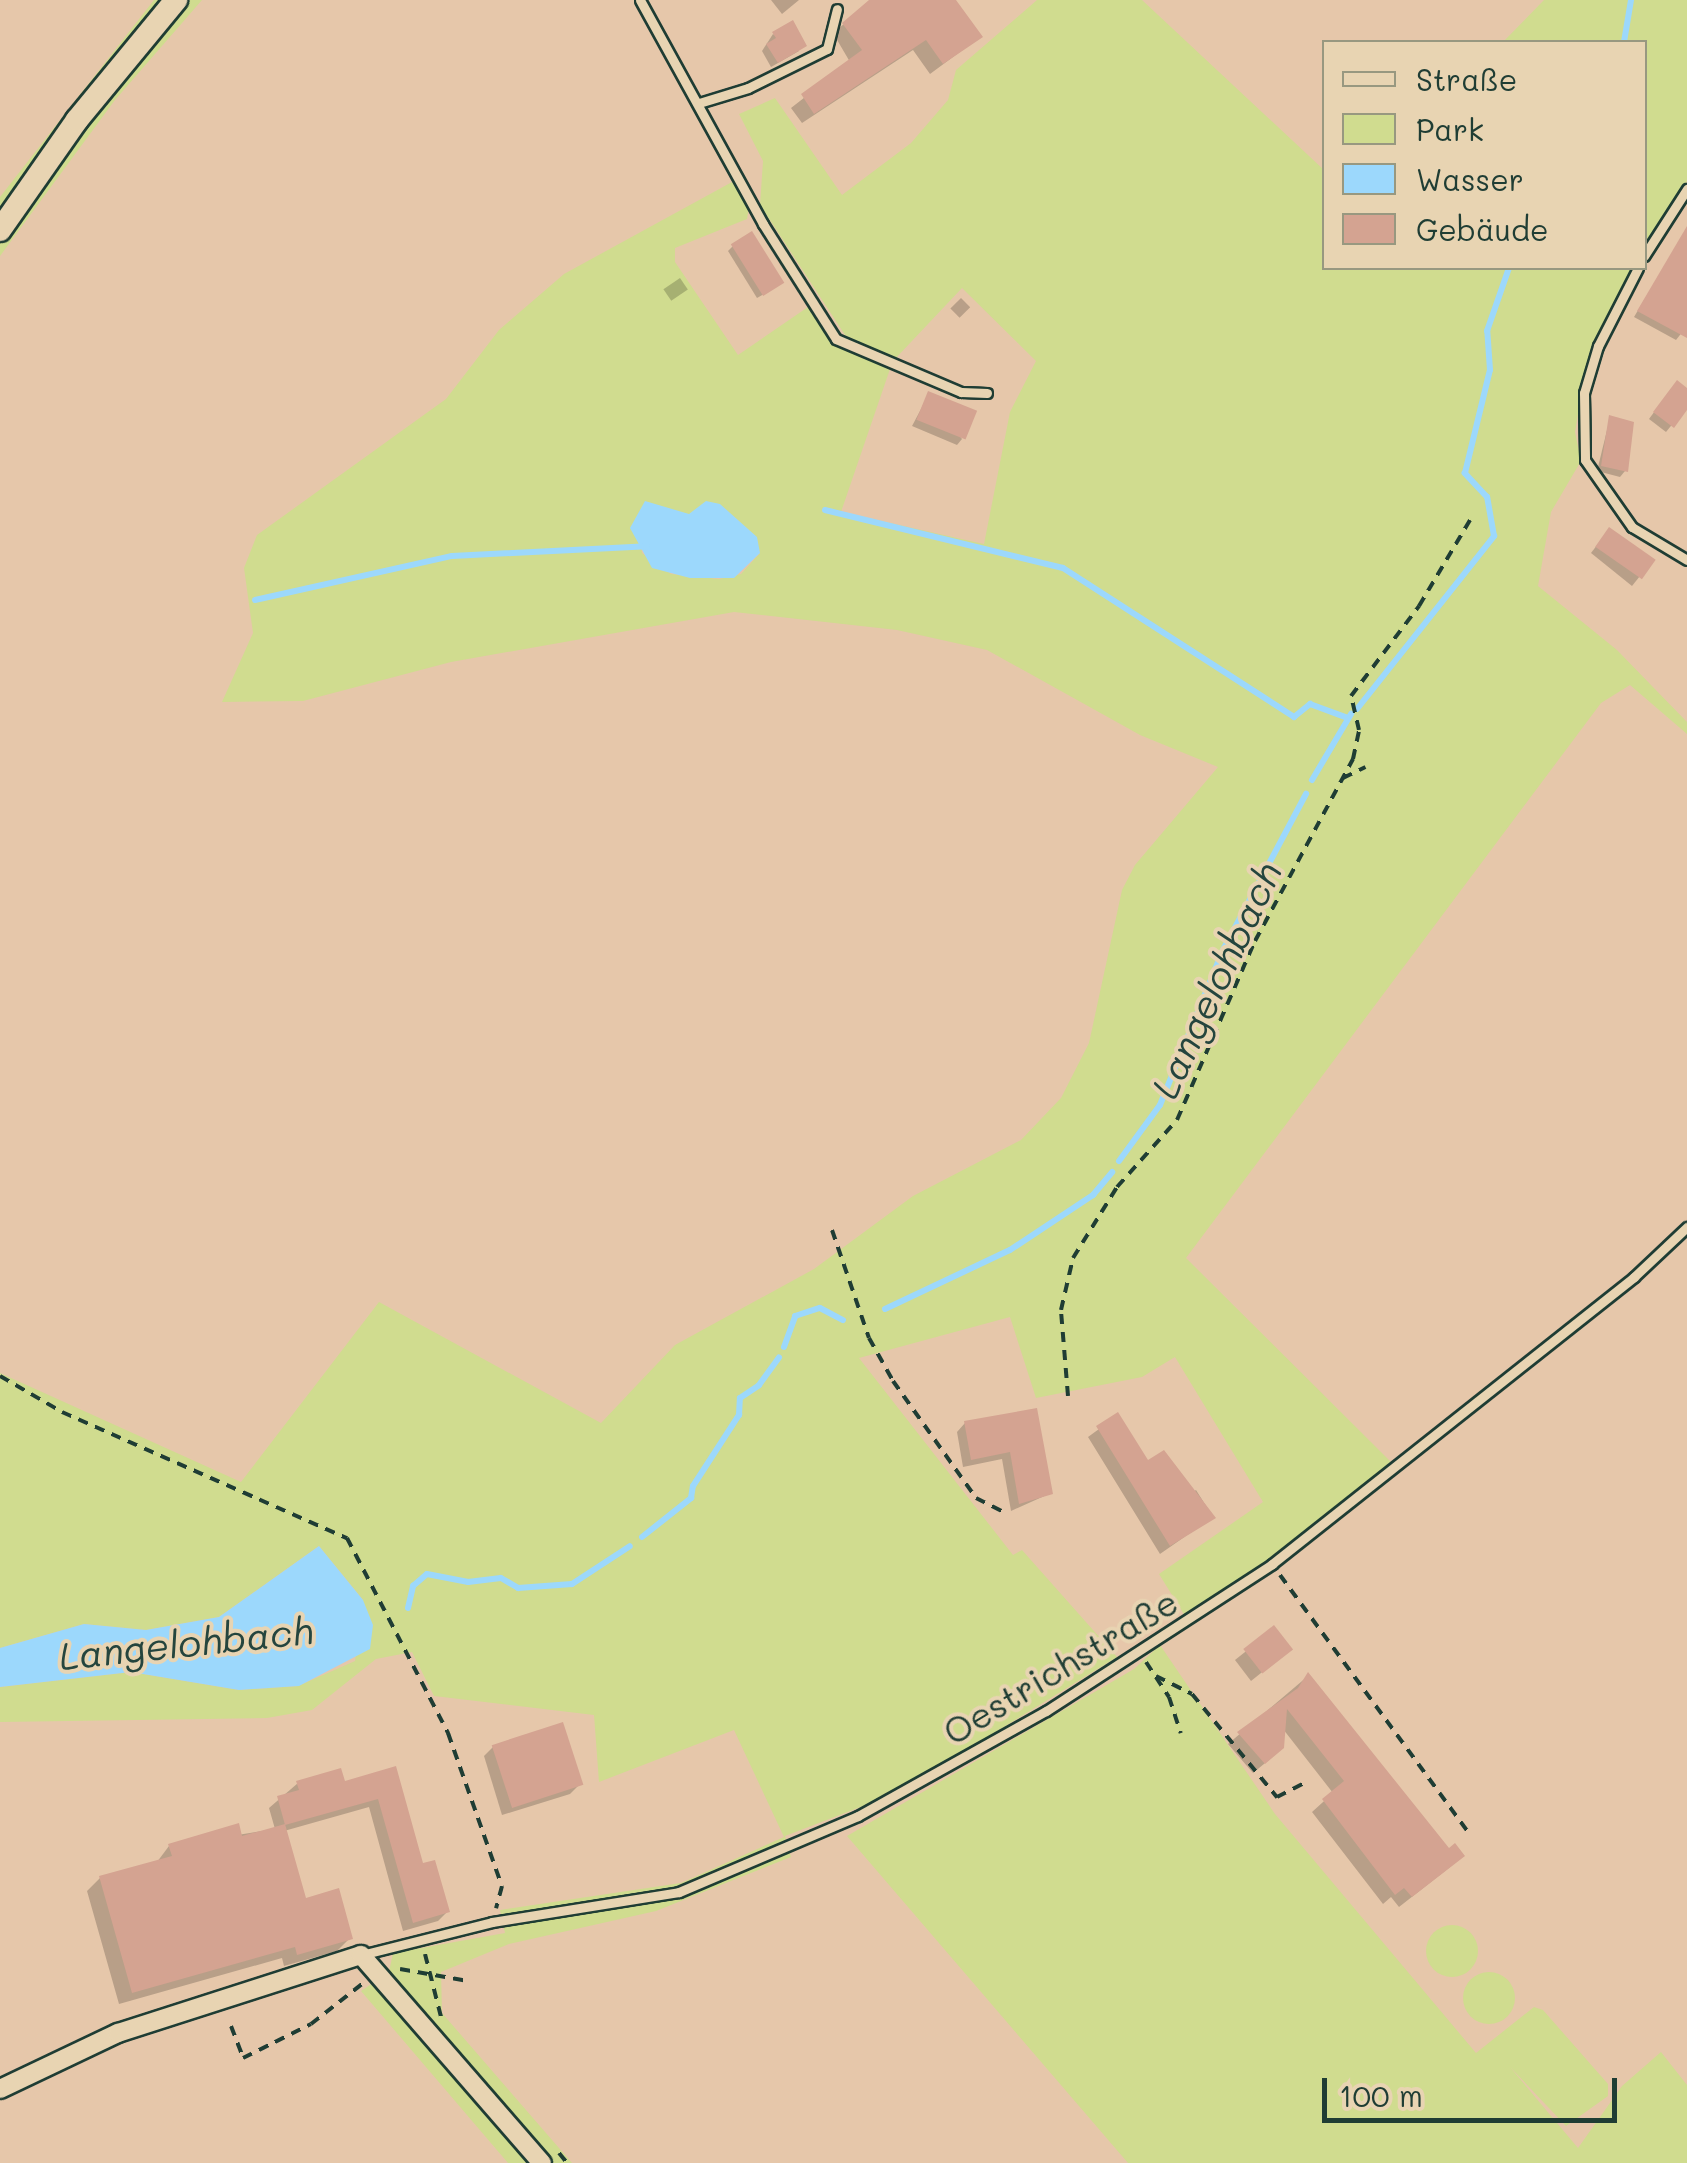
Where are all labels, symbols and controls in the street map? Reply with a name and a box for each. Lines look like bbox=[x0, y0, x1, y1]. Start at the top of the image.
legend bbox=[1322, 40, 1647, 270]
text: Straße bbox=[1416, 59, 1517, 99]
text: Park bbox=[1416, 109, 1484, 149]
text: Wasser bbox=[1416, 159, 1524, 199]
text: Gebäude bbox=[1416, 209, 1549, 249]
water label: Langelohbach bbox=[1141, 855, 1291, 1105]
street label: Oestrichstraße bbox=[935, 1579, 1185, 1753]
water label: Langelohbach bbox=[57, 1607, 315, 1679]
scale bar bbox=[1327, 2058, 1622, 2120]
text: 100 m bbox=[1339, 2075, 1423, 2115]

